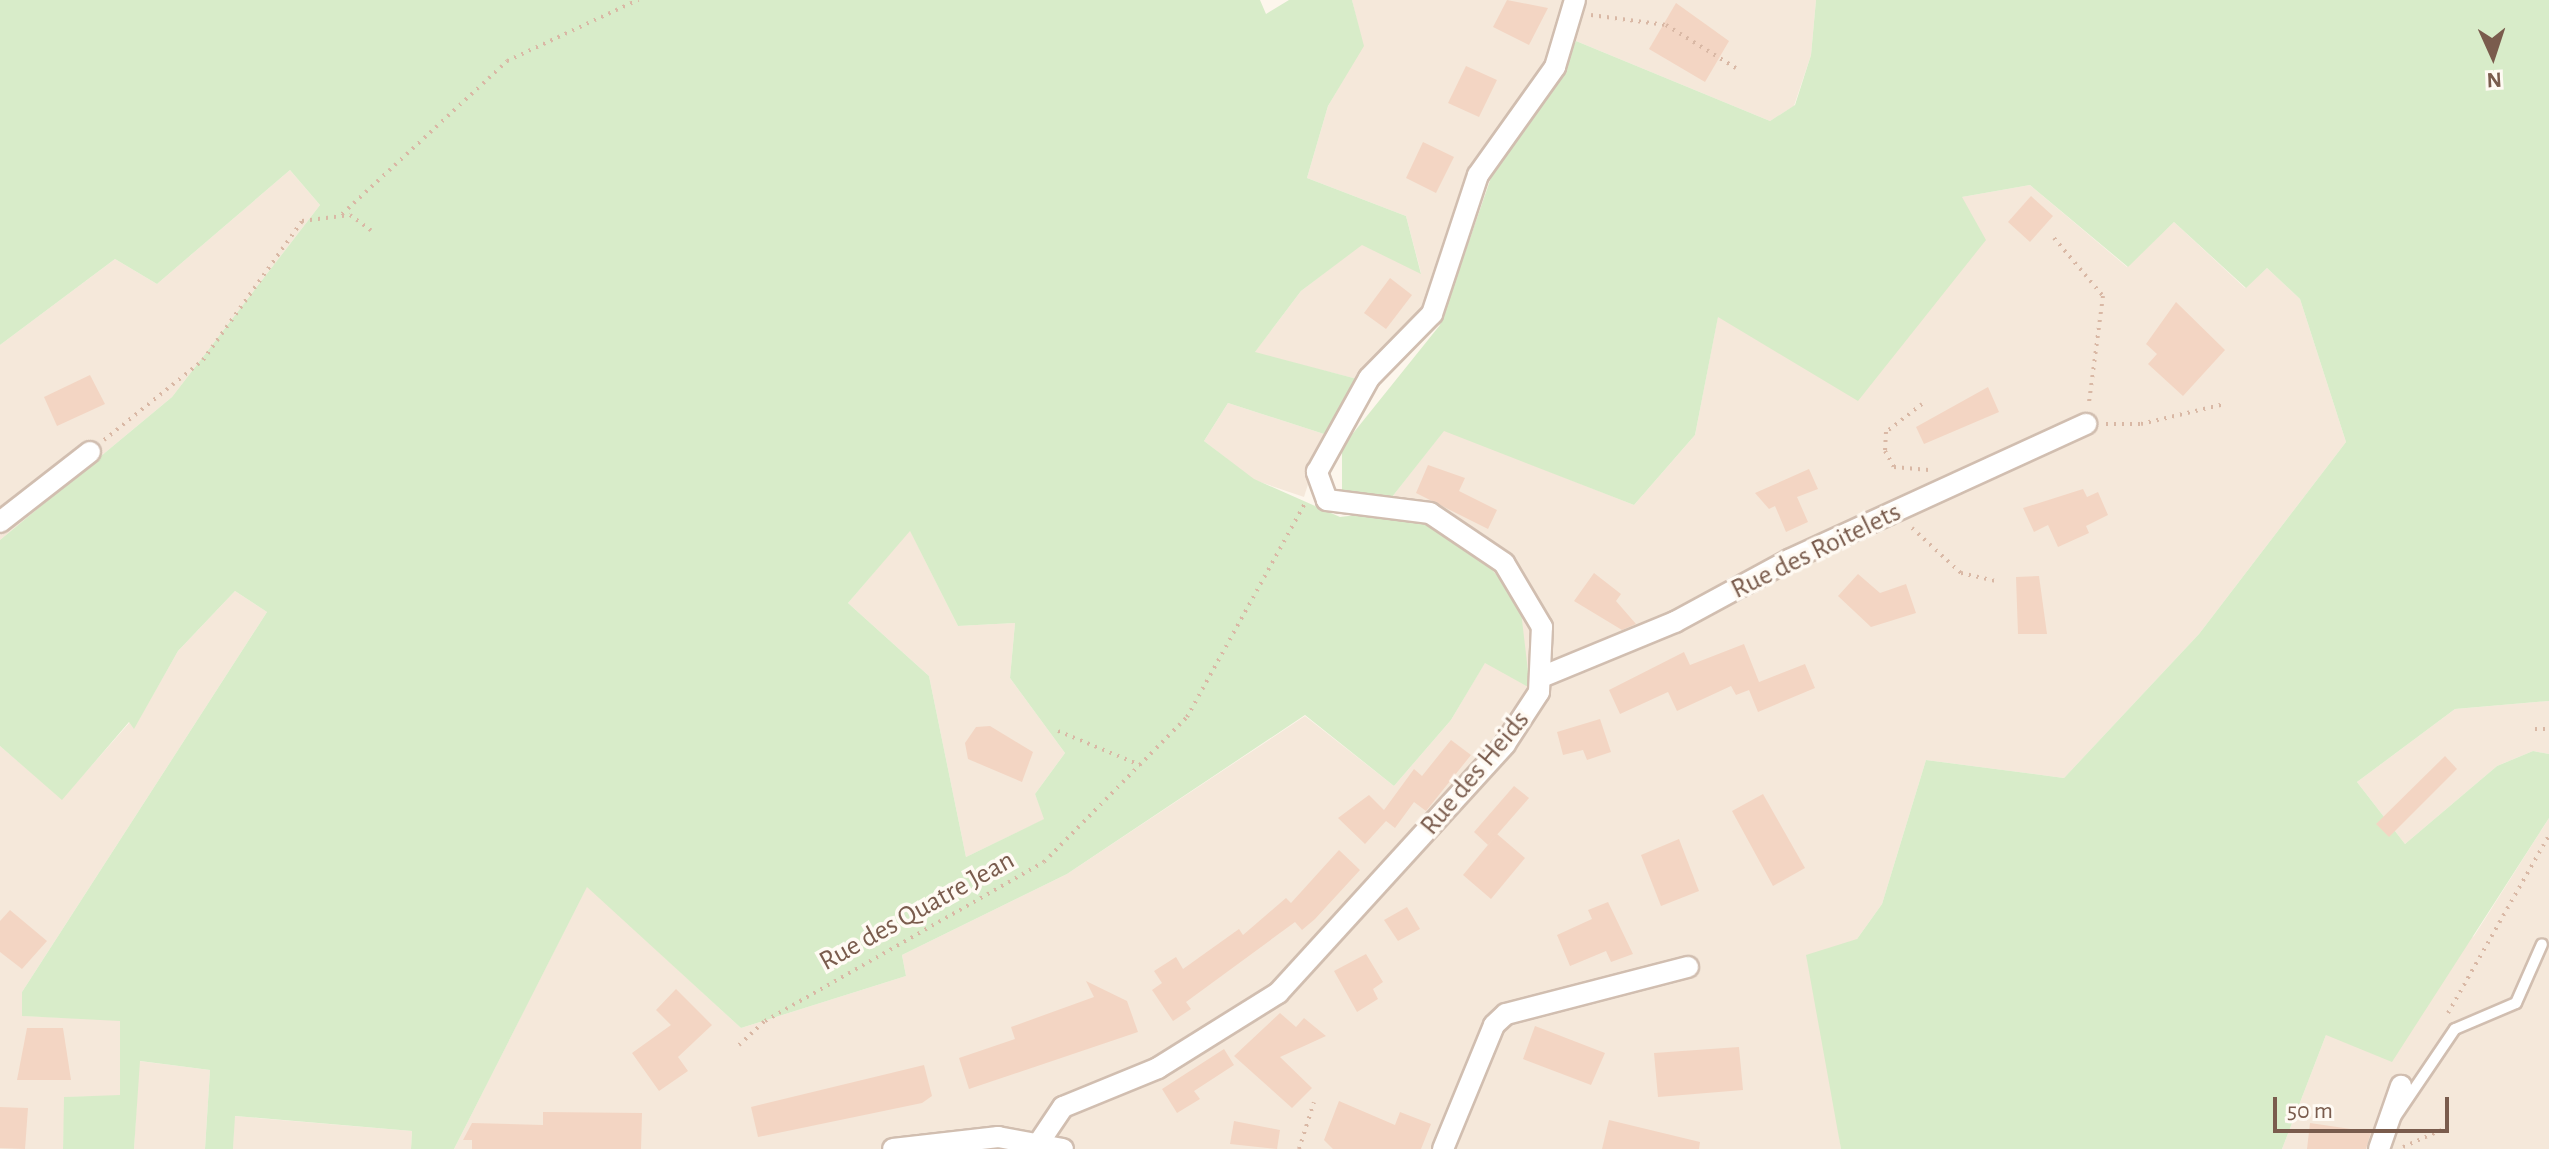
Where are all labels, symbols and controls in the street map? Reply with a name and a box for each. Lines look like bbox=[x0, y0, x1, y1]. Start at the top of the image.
north arrow bbox=[2453, 16, 2533, 96]
text: N bbox=[2486, 69, 2502, 91]
street label: Rue des Roitelets bbox=[1726, 495, 1906, 607]
street label: Rue des Heids bbox=[1413, 704, 1537, 842]
street label: Rue des Quatre Jean bbox=[814, 843, 1020, 979]
scale bar bbox=[2277, 1081, 2453, 1131]
text: 50 m bbox=[2287, 1099, 2333, 1123]

